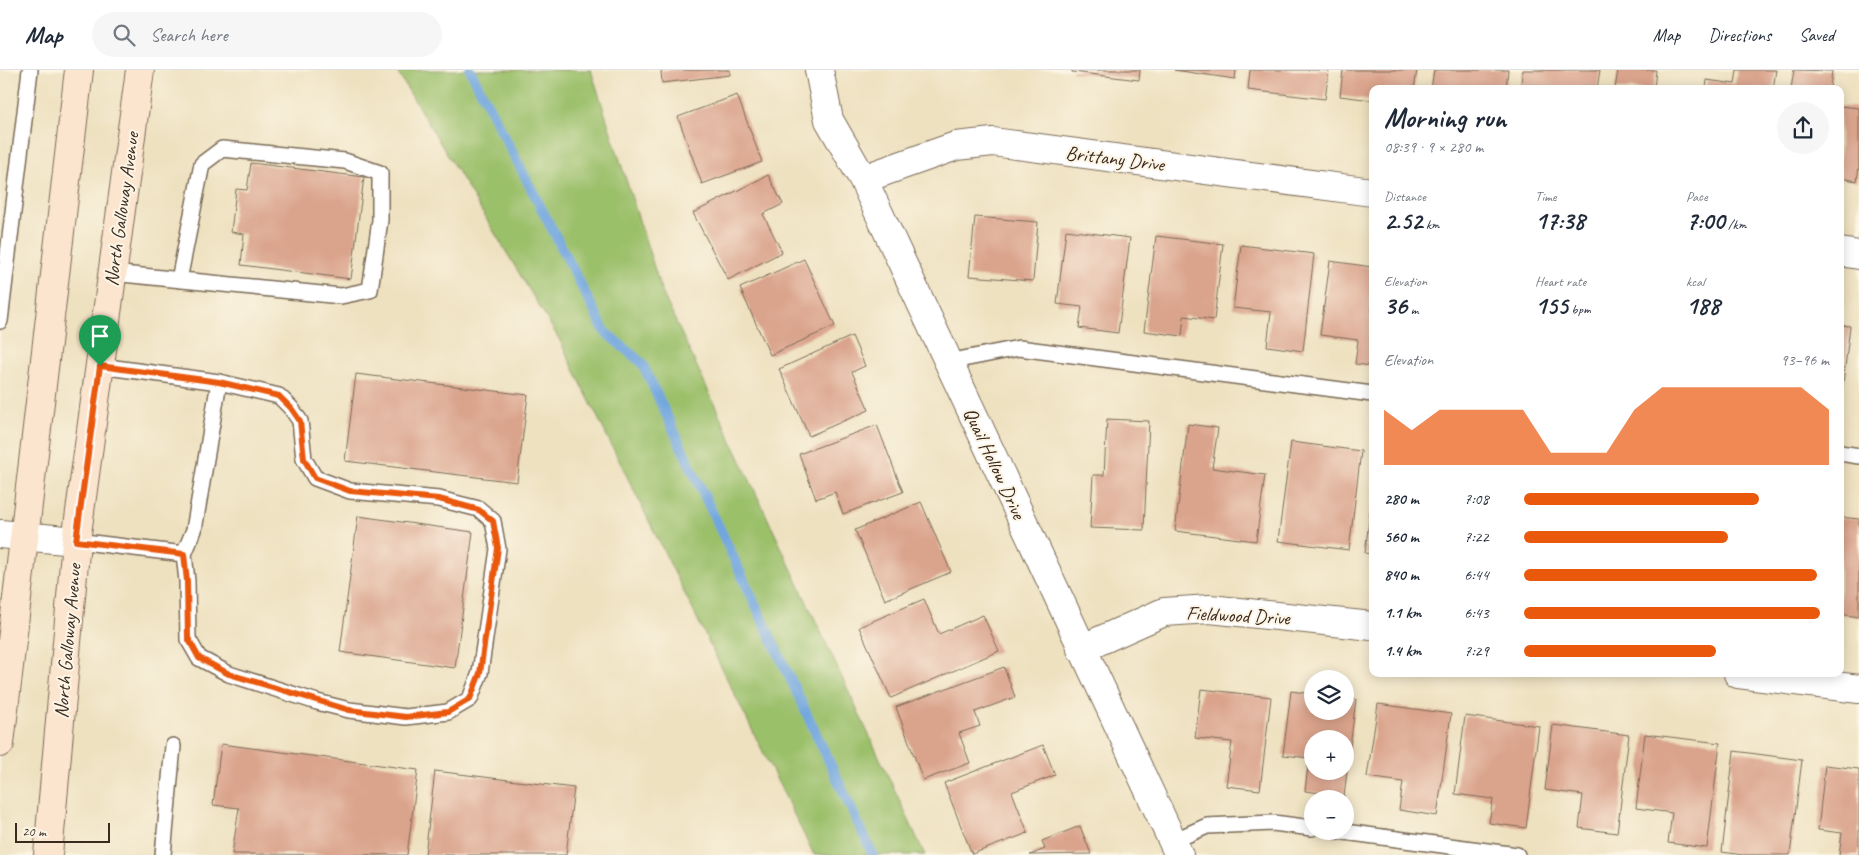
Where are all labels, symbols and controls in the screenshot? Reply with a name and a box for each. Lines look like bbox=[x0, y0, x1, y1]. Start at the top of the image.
search box bbox=[92, 12, 442, 57]
text: Map bbox=[25, 20, 62, 50]
icon: search bbox=[110, 21, 138, 49]
text: Search here bbox=[150, 23, 228, 47]
text: Map bbox=[1653, 24, 1680, 46]
text: Directions bbox=[1708, 24, 1771, 46]
text: Saved bbox=[1799, 24, 1834, 46]
text: Morning run bbox=[1384, 100, 1506, 135]
button: share bbox=[1777, 102, 1829, 154]
street label: North Galloway Avenue bbox=[98, 129, 145, 288]
text: 08:39 · 9 × 280 m bbox=[1384, 137, 1483, 157]
street label: Brittany Drive bbox=[1064, 140, 1167, 177]
text: Distance bbox=[1384, 188, 1426, 205]
text: Time bbox=[1535, 188, 1556, 205]
text: Pace bbox=[1686, 188, 1708, 205]
text: 2.52 bbox=[1384, 205, 1422, 237]
text: 17:38 bbox=[1535, 205, 1585, 237]
text: 7:00 bbox=[1686, 205, 1725, 237]
text: km bbox=[1422, 216, 1439, 233]
text: /km bbox=[1725, 216, 1746, 233]
text: Elevation bbox=[1384, 273, 1427, 290]
text: Heart rate bbox=[1535, 273, 1586, 290]
text: kcal bbox=[1686, 273, 1705, 290]
text: 36 bbox=[1384, 290, 1407, 322]
text: 155 bbox=[1535, 290, 1568, 322]
text: 188 bbox=[1686, 290, 1720, 322]
text: m bbox=[1407, 301, 1418, 318]
text: bpm bbox=[1568, 301, 1591, 318]
pin bbox=[79, 315, 121, 366]
icon: arrive bbox=[86, 322, 114, 350]
text: Elevation bbox=[1384, 350, 1433, 370]
text: 93–96 m bbox=[1780, 350, 1829, 370]
street label: Quail Hollow Drive bbox=[958, 403, 1032, 524]
text: 280 m bbox=[1384, 489, 1419, 509]
text: 7:08 bbox=[1464, 489, 1489, 509]
text: 560 m bbox=[1384, 527, 1419, 547]
text: 7:22 bbox=[1464, 527, 1489, 547]
street label: North Galloway Avenue bbox=[48, 561, 87, 719]
text: 840 m bbox=[1384, 565, 1419, 585]
text: 6:44 bbox=[1464, 565, 1489, 585]
street label: Fieldwood Drive bbox=[1186, 600, 1292, 631]
text: 1.1 km bbox=[1384, 603, 1421, 623]
text: 6:43 bbox=[1464, 603, 1489, 623]
text: 1.4 km bbox=[1384, 641, 1421, 661]
text: 7:29 bbox=[1464, 641, 1489, 661]
map controls bbox=[1304, 670, 1354, 840]
button: layers bbox=[1304, 670, 1354, 720]
button: + bbox=[1304, 730, 1354, 780]
button: − bbox=[1304, 790, 1354, 840]
scale bar bbox=[15, 820, 110, 843]
text: 20 m bbox=[22, 823, 46, 840]

